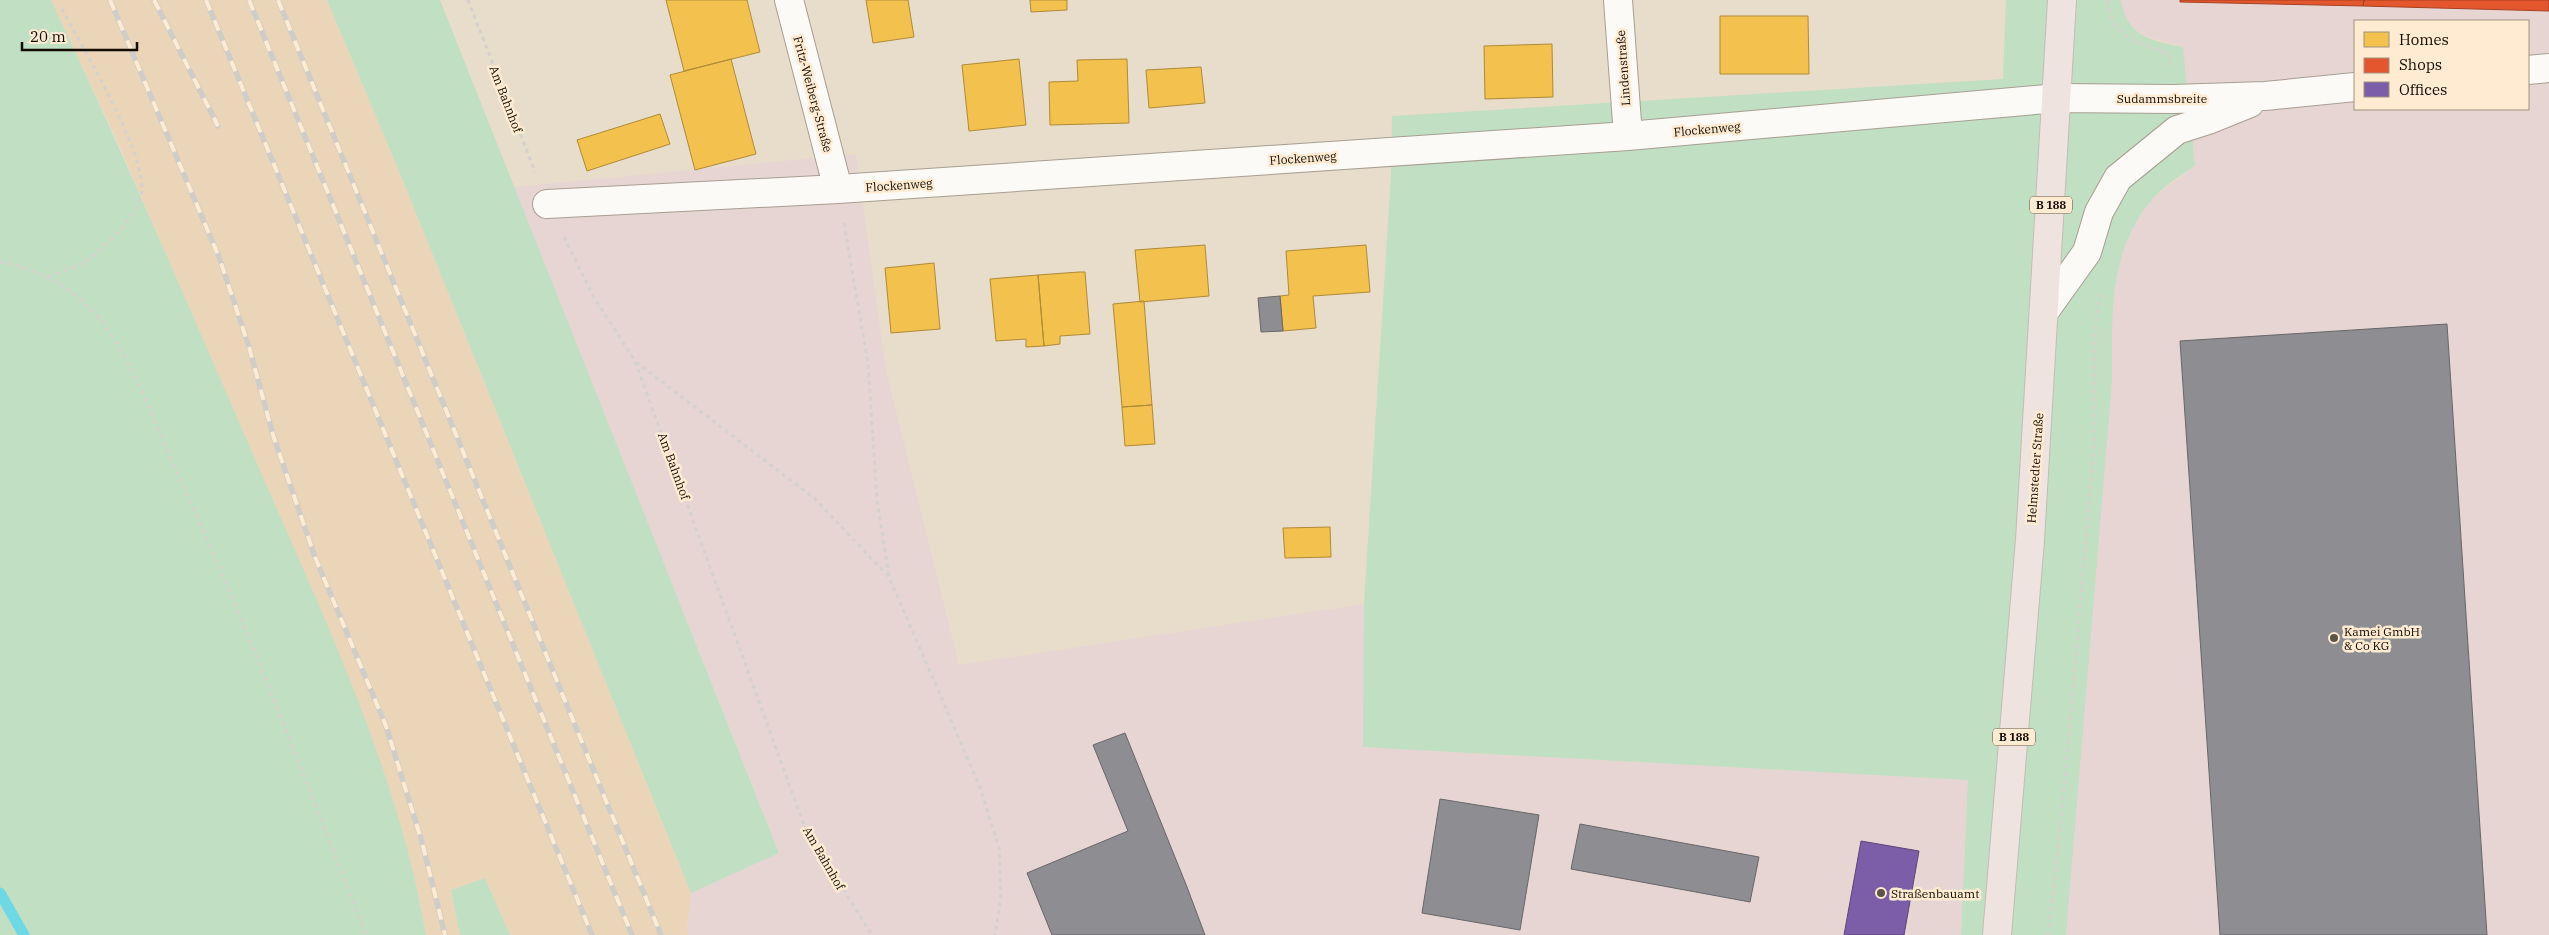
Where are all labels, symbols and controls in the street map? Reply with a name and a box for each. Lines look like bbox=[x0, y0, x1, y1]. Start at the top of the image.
scale bar bbox=[22, 20, 138, 52]
legend bbox=[2354, 20, 2529, 110]
text: 20 m bbox=[30, 27, 66, 46]
street label: Lindenstraße bbox=[1613, 30, 1633, 106]
text: Homes bbox=[2399, 30, 2449, 49]
street label: Fritz-Weiberg-Straße bbox=[790, 34, 836, 154]
text: Shops bbox=[2399, 55, 2442, 74]
street label: Am Bahnhof bbox=[486, 63, 526, 135]
text: Offices bbox=[2399, 80, 2447, 99]
street label: Sudammsbreite bbox=[2117, 91, 2207, 106]
street label: Flockenweg bbox=[1673, 119, 1742, 139]
street label: Flockenweg bbox=[1269, 148, 1338, 168]
street label: Flockenweg bbox=[865, 175, 934, 195]
road number: B 188 bbox=[2030, 196, 2072, 214]
street label: Helmstedter Straße bbox=[2024, 412, 2046, 524]
street label: Am Bahnhof bbox=[655, 430, 693, 503]
place label: Kamei GmbH & Co KG bbox=[2344, 624, 2420, 653]
marker: Kamei GmbH & Co KG bbox=[2328, 632, 2340, 644]
road number: B 188 bbox=[1993, 729, 2035, 746]
street label: Am Bahnhof bbox=[800, 824, 849, 893]
place label: Straßenbauamt bbox=[1891, 886, 1979, 901]
marker: Straßenbauamt bbox=[1875, 887, 1887, 899]

